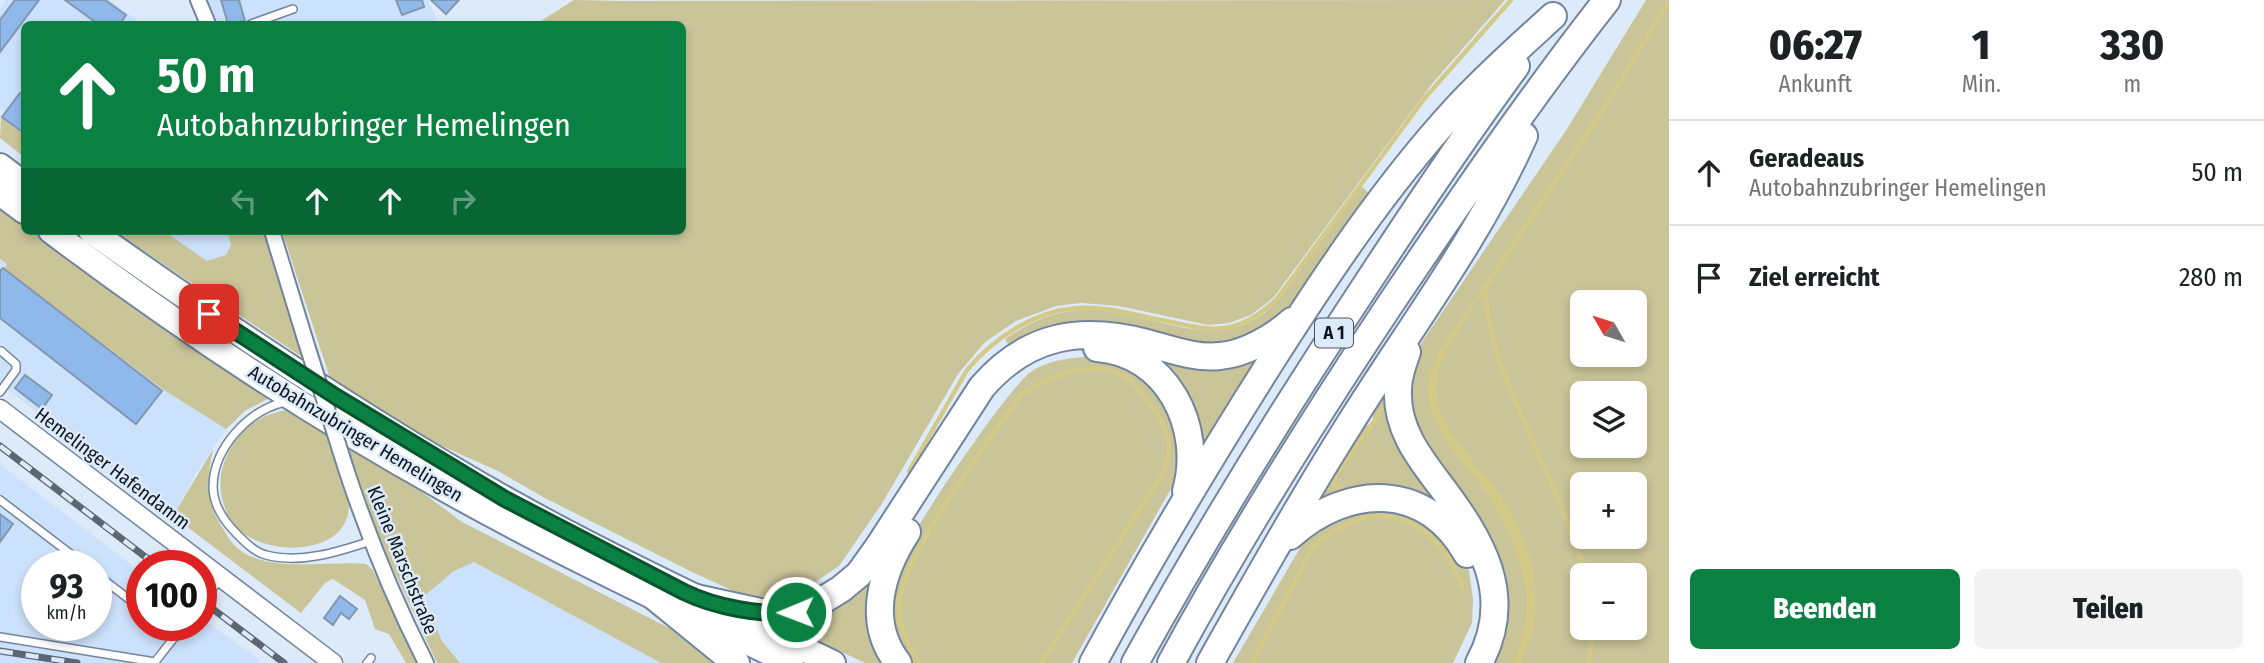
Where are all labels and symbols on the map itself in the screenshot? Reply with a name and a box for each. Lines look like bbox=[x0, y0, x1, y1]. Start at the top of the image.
pin bbox=[179, 284, 239, 344]
north arrow bbox=[1570, 290, 1647, 368]
road number: A 1 bbox=[1315, 318, 1353, 348]
street label: Autobahnzubringer Hemelingen bbox=[244, 360, 467, 507]
street label: Hemelinger Hafendamm bbox=[31, 403, 195, 534]
street label: Kleine Marschstraße bbox=[362, 483, 443, 638]
speed limit sign: 100 bbox=[126, 550, 217, 641]
position arrow bbox=[759, 575, 833, 649]

